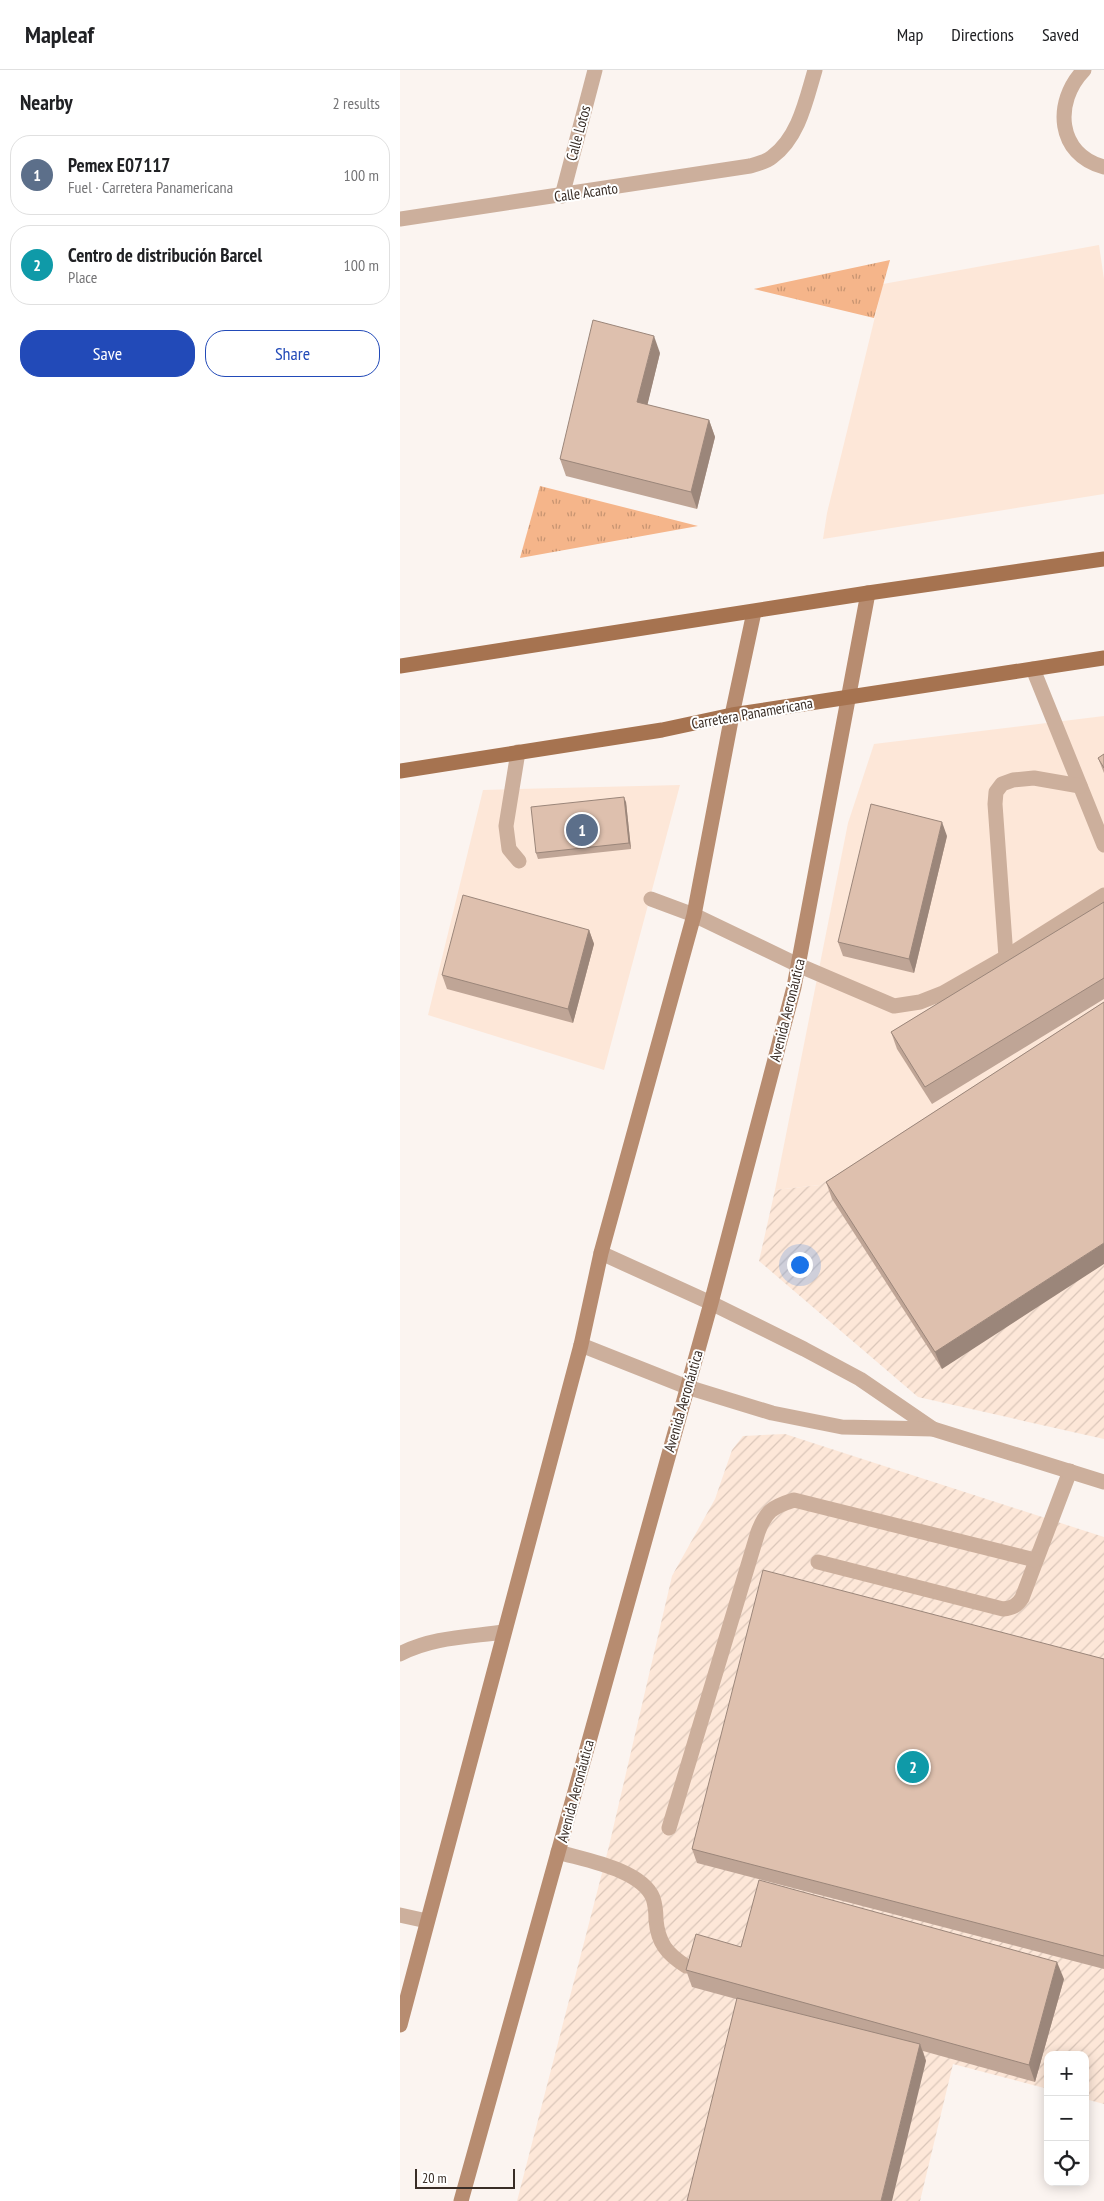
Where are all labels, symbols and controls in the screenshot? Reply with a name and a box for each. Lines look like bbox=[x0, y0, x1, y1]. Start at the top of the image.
text: Mapleaf bbox=[25, 19, 94, 50]
text: Map bbox=[897, 23, 923, 46]
text: Directions bbox=[951, 23, 1014, 46]
text: Saved bbox=[1042, 23, 1079, 46]
text: Nearby bbox=[20, 89, 73, 116]
text: 2 results bbox=[333, 93, 380, 113]
street label: Calle Lotos bbox=[561, 103, 595, 163]
text: Pemex E07117 bbox=[68, 153, 170, 177]
text: 1 bbox=[33, 165, 41, 185]
text: 100 m bbox=[344, 165, 379, 185]
text: Fuel · Carretera Panamericana bbox=[68, 177, 233, 197]
street label: Calle Acanto bbox=[553, 178, 619, 206]
text: Centro de distribución Barcel bbox=[68, 243, 262, 267]
text: 2 bbox=[33, 255, 41, 275]
text: 100 m bbox=[344, 255, 379, 275]
text: Place bbox=[68, 267, 97, 287]
button: Save bbox=[20, 330, 195, 377]
button: Share bbox=[205, 330, 380, 377]
street label: Carretera Panamericana bbox=[690, 693, 814, 733]
pin: 1 bbox=[566, 811, 598, 849]
street label: Avenida Aeronáutica bbox=[765, 957, 809, 1063]
your location bbox=[787, 1252, 813, 1278]
street label: Avenida Aeronáutica bbox=[659, 1348, 707, 1454]
street label: Avenida Aeronáutica bbox=[552, 1738, 598, 1844]
pin: 2 bbox=[897, 1748, 929, 1786]
map controls bbox=[1044, 2051, 1089, 2186]
button: + bbox=[1044, 2051, 1089, 2096]
button: − bbox=[1044, 2096, 1089, 2141]
button: locate bbox=[1044, 2141, 1089, 2186]
scale bar bbox=[415, 2166, 515, 2189]
text: 20 m bbox=[422, 2169, 447, 2187]

